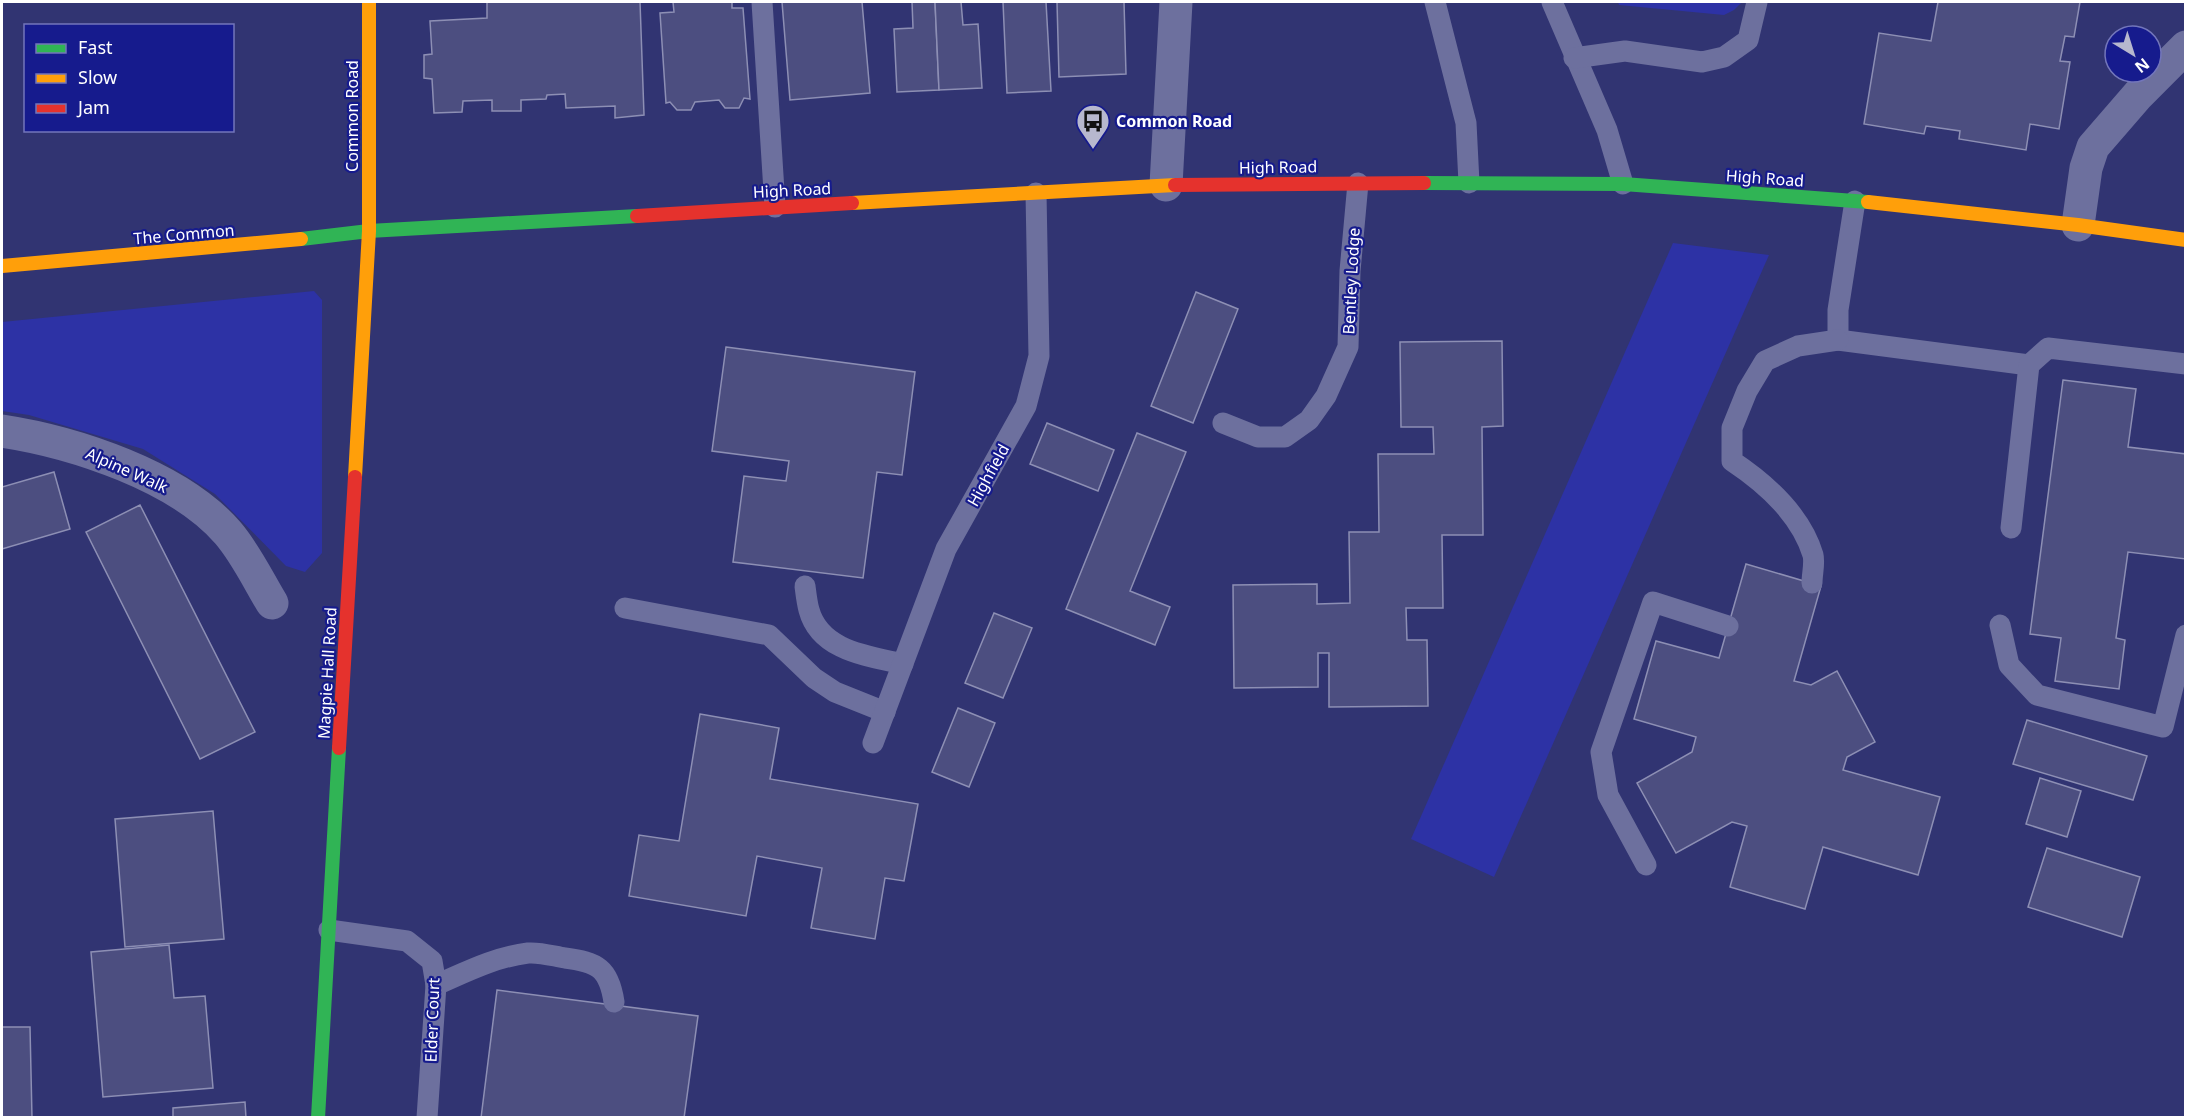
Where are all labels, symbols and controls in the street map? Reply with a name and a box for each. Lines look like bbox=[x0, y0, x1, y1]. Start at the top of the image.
legend bbox=[24, 24, 234, 132]
north arrow bbox=[2103, 24, 2163, 84]
text: Fast bbox=[78, 35, 113, 59]
text: N bbox=[2130, 53, 2154, 78]
street label: Common Road bbox=[341, 60, 363, 172]
text: Slow bbox=[78, 65, 117, 89]
text: Jam bbox=[76, 95, 110, 119]
bus stop icon: Common Road bbox=[1075, 103, 1111, 150]
place label: Common Road bbox=[1116, 110, 1232, 132]
street label: High Road bbox=[1239, 155, 1317, 179]
street label: High Road bbox=[1725, 164, 1805, 192]
street label: High Road bbox=[752, 177, 832, 203]
street label: The Common bbox=[133, 219, 235, 249]
street label: Bentley Lodge bbox=[1337, 227, 1365, 335]
street label: Highfield bbox=[962, 440, 1014, 510]
street label: Alpine Walk bbox=[83, 442, 172, 498]
street label: Magpie Hall Road bbox=[313, 606, 341, 740]
street label: Elder Court bbox=[420, 977, 444, 1063]

